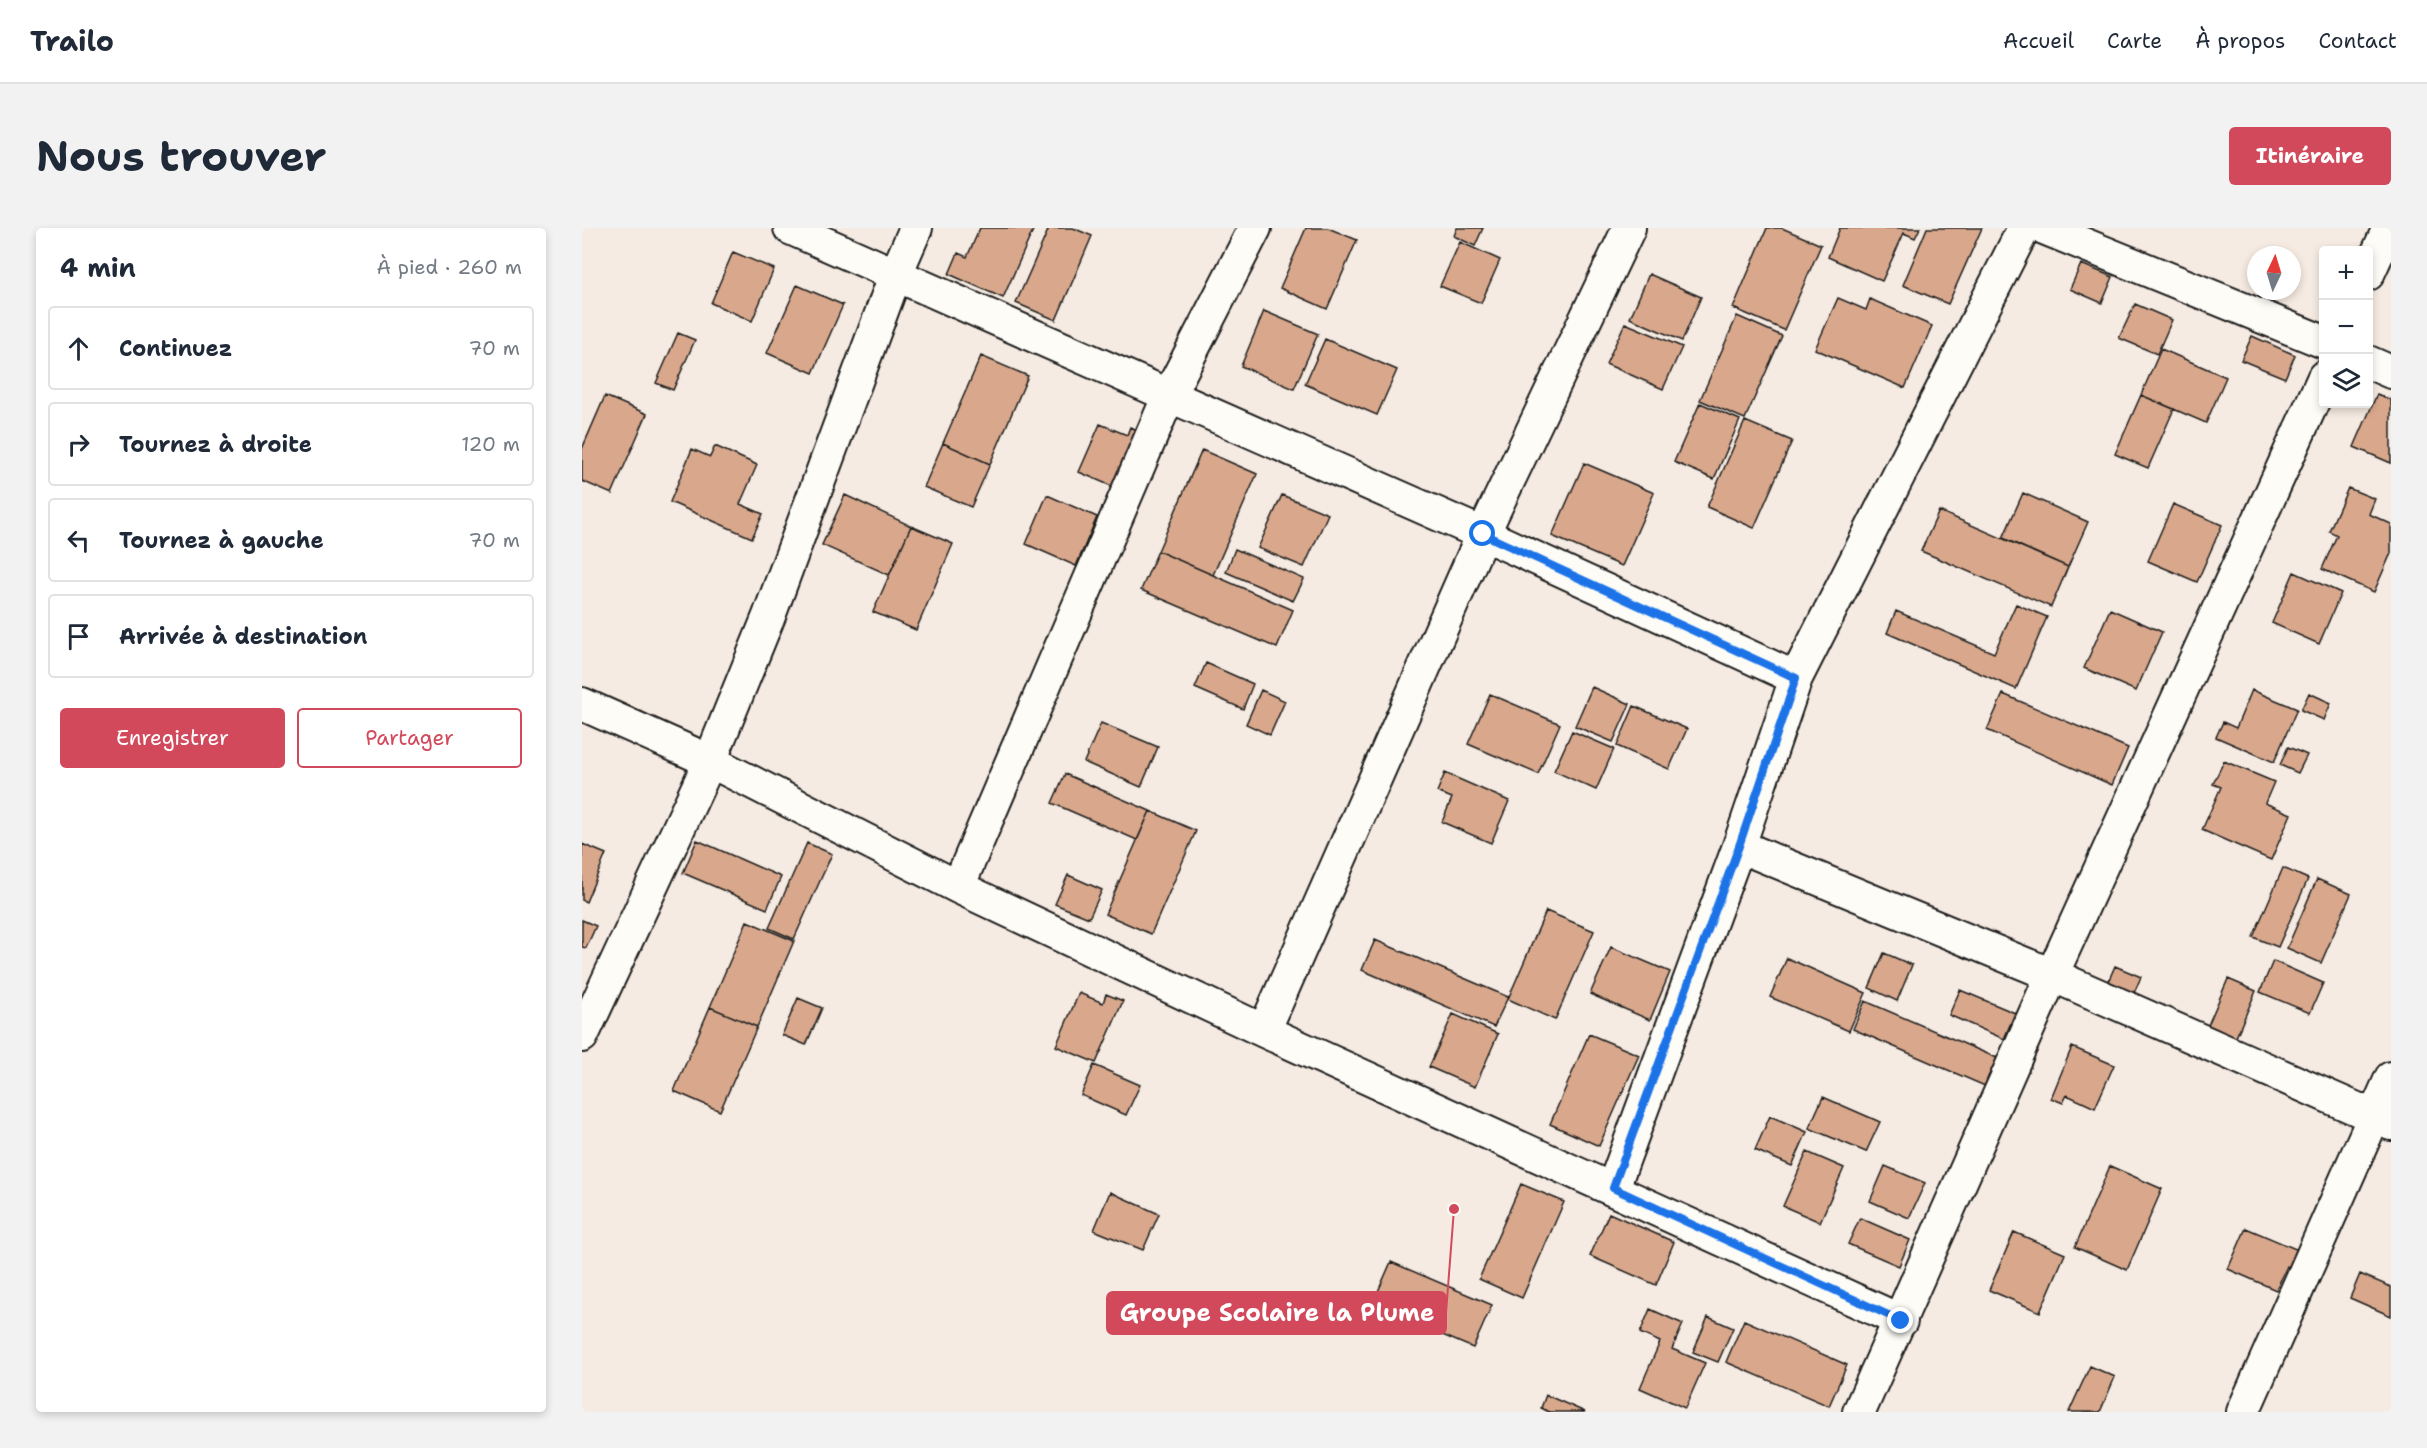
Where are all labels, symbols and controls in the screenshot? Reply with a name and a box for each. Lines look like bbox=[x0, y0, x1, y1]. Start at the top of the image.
text: Trailo bbox=[30, 22, 114, 60]
text: Accueil bbox=[2003, 27, 2074, 55]
text: Carte bbox=[2107, 27, 2162, 55]
text: À propos bbox=[2195, 27, 2285, 55]
text: Contact bbox=[2318, 27, 2397, 55]
button: Itinéraire bbox=[2229, 127, 2391, 185]
text: Nous trouver bbox=[36, 128, 326, 184]
north arrow bbox=[2247, 246, 2301, 300]
map controls bbox=[2319, 246, 2373, 408]
button: + bbox=[2319, 246, 2373, 300]
text: 4 min bbox=[60, 250, 136, 285]
text: À pied · 260 m bbox=[377, 254, 522, 280]
button: − bbox=[2319, 300, 2373, 354]
icon: ahead bbox=[62, 332, 95, 365]
text: Continuez bbox=[119, 334, 232, 363]
text: 70 m bbox=[468, 335, 520, 361]
button: layers bbox=[2319, 354, 2373, 408]
icon: right bbox=[62, 428, 95, 461]
text: Tournez à droite bbox=[119, 430, 312, 459]
text: 120 m bbox=[461, 431, 520, 457]
route start bbox=[1469, 520, 1495, 546]
icon: left bbox=[62, 524, 95, 557]
text: Tournez à gauche bbox=[119, 526, 324, 555]
text: 70 m bbox=[468, 527, 520, 553]
icon: arrive bbox=[62, 620, 95, 653]
text: Arrivée à destination bbox=[119, 622, 367, 651]
button: Enregistrer bbox=[60, 708, 285, 768]
button: Partager bbox=[297, 708, 522, 768]
callout: Groupe Scolaire la Plume bbox=[1107, 1292, 1446, 1334]
text: Groupe Scolaire la Plume bbox=[1120, 1297, 1434, 1329]
route end bbox=[1887, 1307, 1913, 1333]

